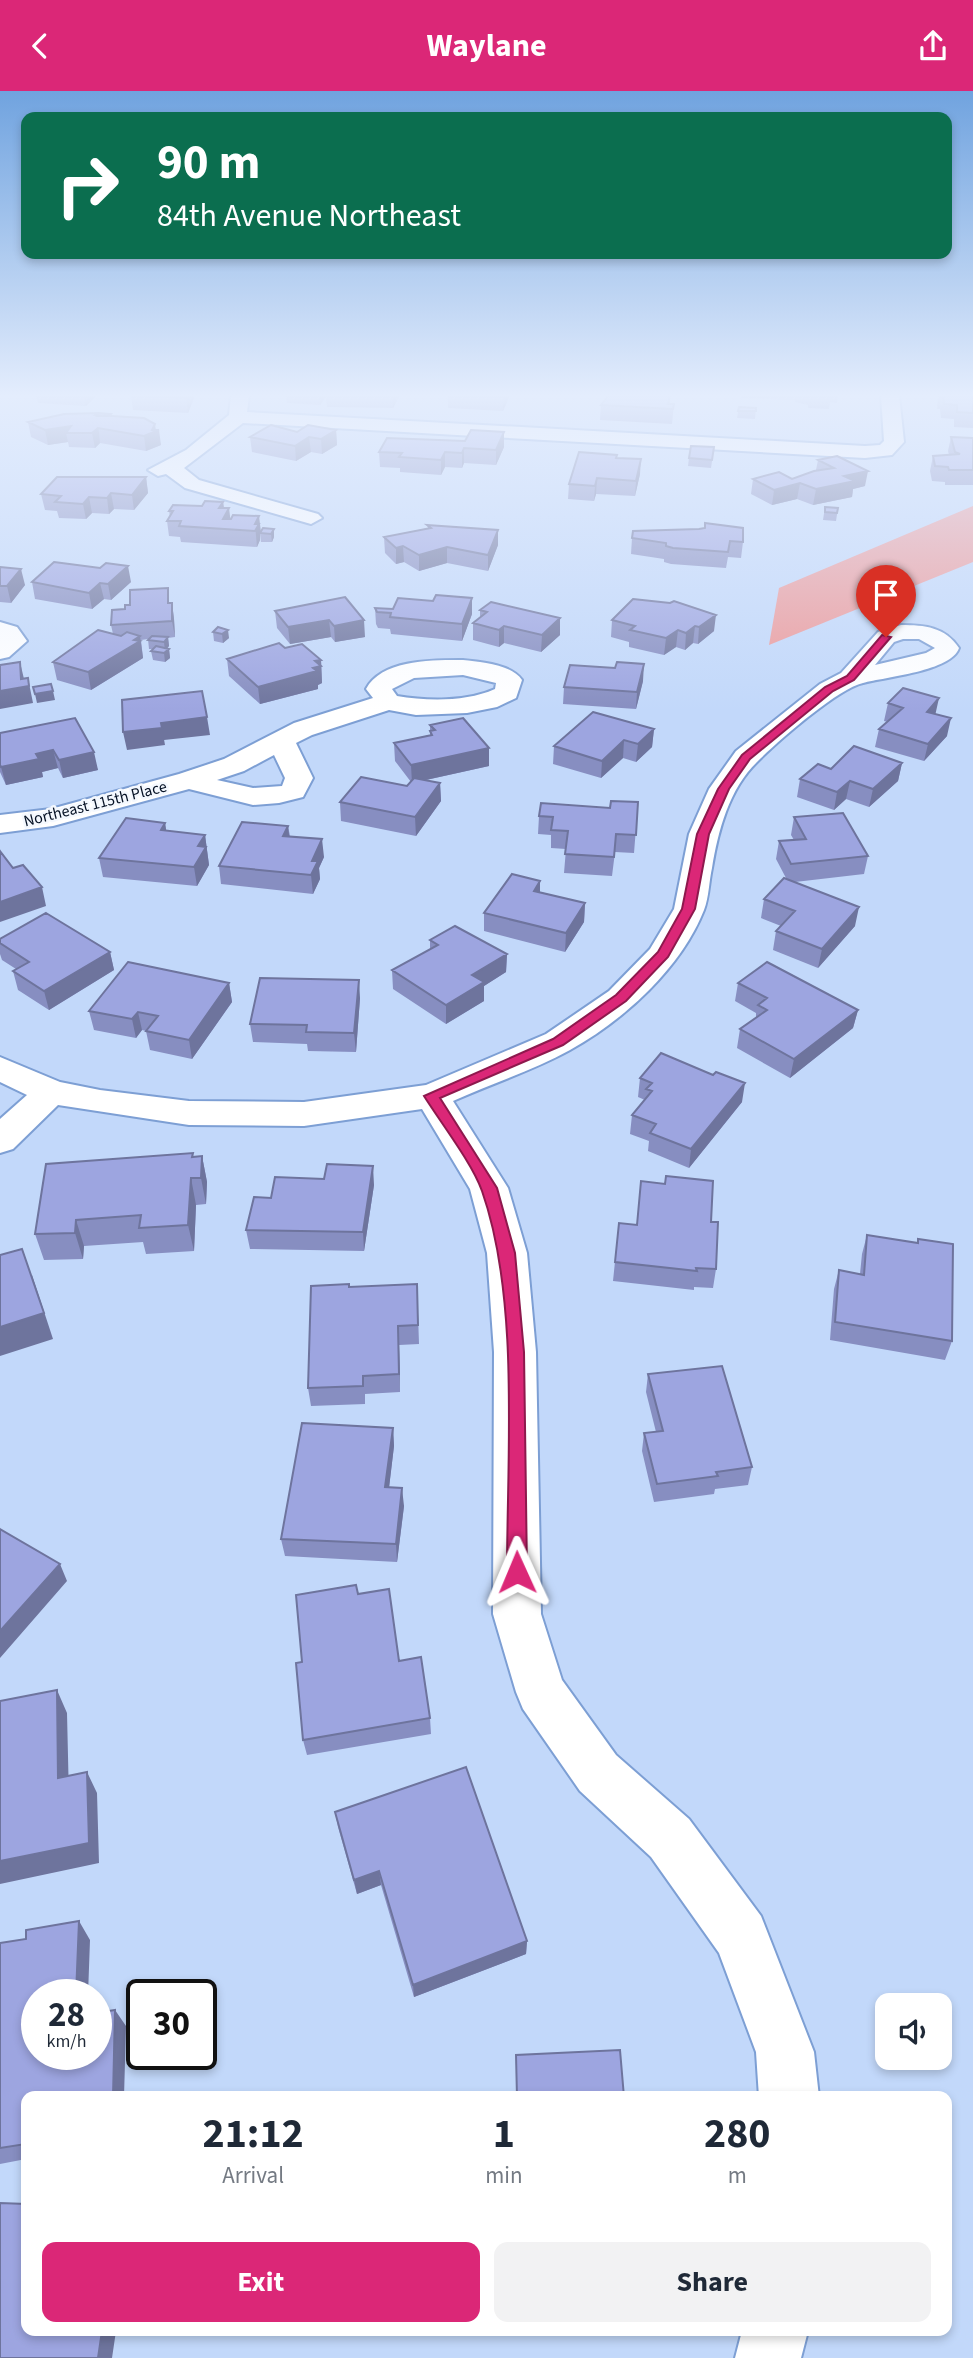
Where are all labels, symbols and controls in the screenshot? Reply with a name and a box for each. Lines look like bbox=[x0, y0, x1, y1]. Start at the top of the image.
text: Waylane bbox=[426, 23, 547, 69]
icon: back bbox=[21, 27, 59, 65]
icon: share bbox=[914, 27, 952, 65]
text: 90 m bbox=[157, 128, 261, 198]
icon: right bbox=[42, 140, 133, 231]
text: 84th Avenue Northeast bbox=[157, 193, 461, 239]
pin bbox=[856, 565, 916, 637]
icon: arrive bbox=[867, 576, 905, 614]
street label: Northeast 115th Place bbox=[21, 776, 169, 832]
position arrow bbox=[480, 1535, 554, 1609]
speed limit sign: 30 bbox=[126, 1979, 217, 2070]
text: 28 bbox=[48, 1990, 85, 2040]
map controls bbox=[875, 1993, 952, 2070]
button: sound bbox=[875, 1993, 952, 2070]
text: km/h bbox=[47, 2029, 86, 2054]
text: 21:12 bbox=[202, 2104, 304, 2164]
text: 1 bbox=[493, 2104, 515, 2164]
text: 280 bbox=[704, 2104, 771, 2164]
text: Arrival bbox=[222, 2159, 284, 2192]
text: min bbox=[485, 2159, 523, 2192]
text: m bbox=[728, 2159, 747, 2192]
button: Exit bbox=[42, 2242, 480, 2322]
button: Share bbox=[494, 2242, 931, 2322]

